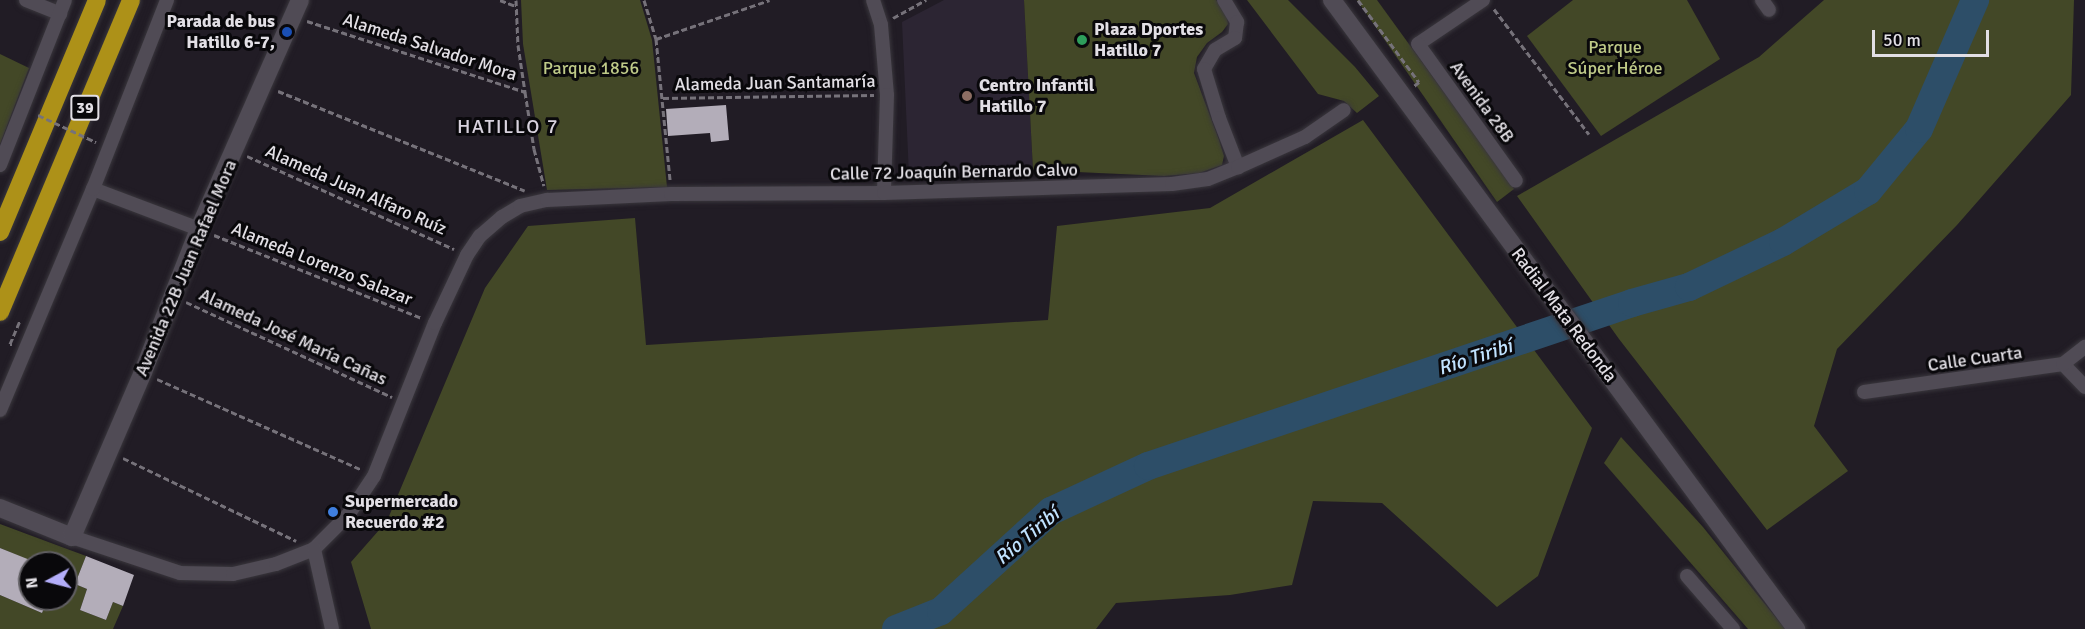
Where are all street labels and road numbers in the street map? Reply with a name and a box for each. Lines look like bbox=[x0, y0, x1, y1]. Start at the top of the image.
street label: Alameda Salvador Mora bbox=[340, 9, 520, 85]
street label: Avenida 28B bbox=[1445, 57, 1519, 147]
street label: Alameda Juan Santamaría bbox=[674, 70, 876, 96]
road number: 39 bbox=[70, 95, 100, 121]
street label: Alameda Juan Alfaro Ruíz bbox=[262, 140, 450, 240]
street label: Avenida 22B Juan Rafael Mora bbox=[131, 157, 241, 379]
street label: Calle 72 Joaquín Bernardo Calvo bbox=[830, 159, 1078, 185]
street label: Alameda Lorenzo Salazar bbox=[228, 218, 416, 310]
street label: Radial Mata Redonda bbox=[1507, 244, 1621, 386]
street label: Alameda José María Cañas bbox=[196, 284, 390, 390]
street label: Calle Cuarta bbox=[1926, 342, 2024, 376]

